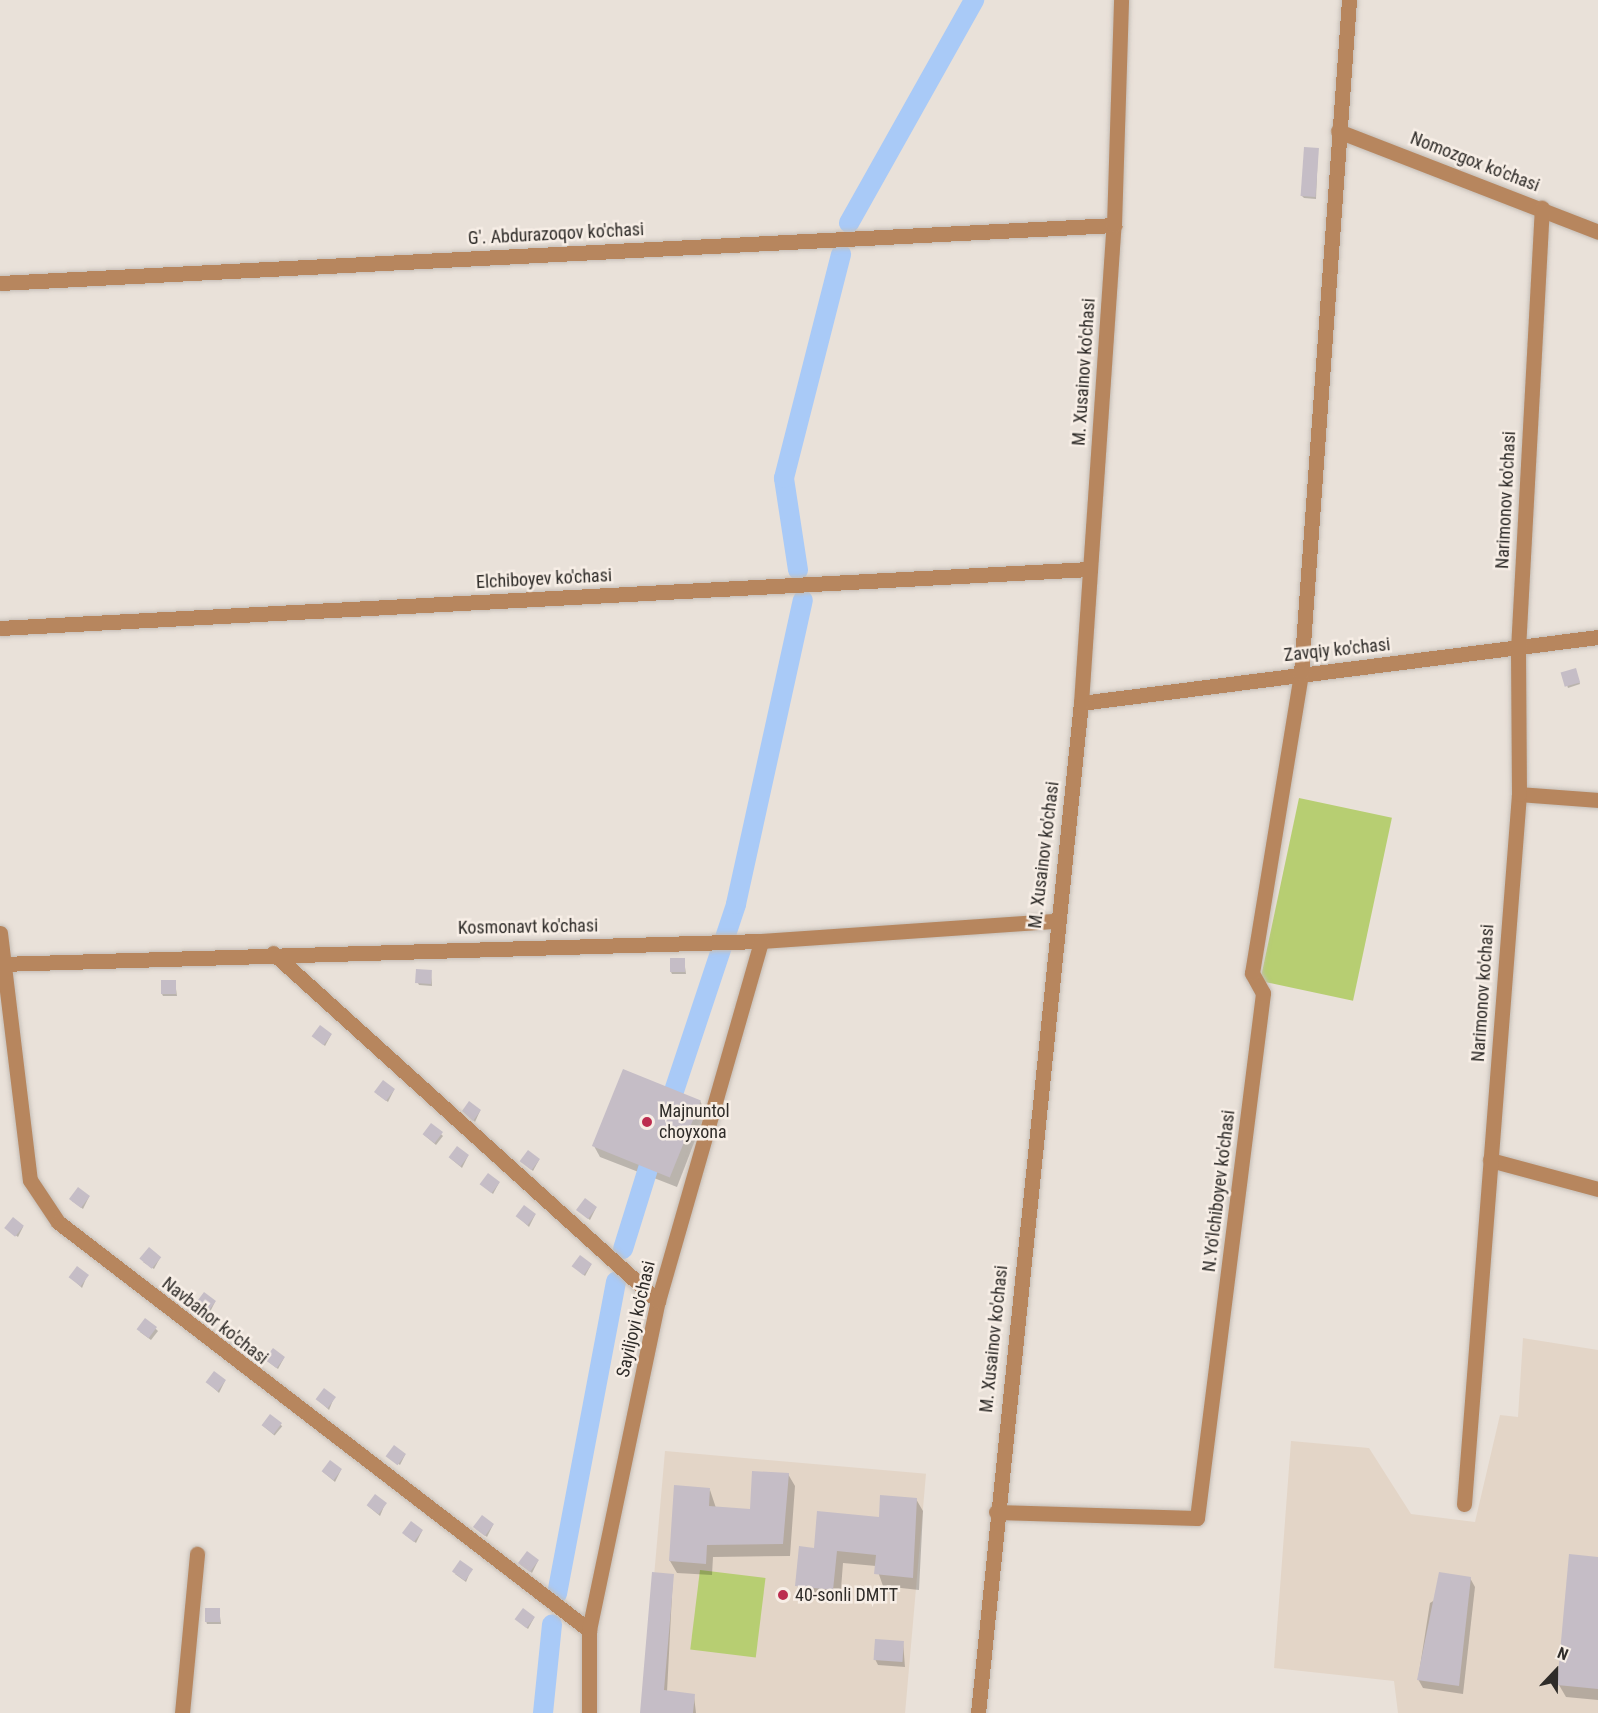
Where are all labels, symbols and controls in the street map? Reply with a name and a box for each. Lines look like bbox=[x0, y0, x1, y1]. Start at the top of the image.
street label: Nomozgox ko'chasi bbox=[1407, 127, 1543, 197]
street label: G'. Abdurazoqov ko'chasi bbox=[467, 219, 645, 249]
street label: M. Xusainov ko'chasi bbox=[1068, 297, 1100, 447]
street label: Narimonov ko'chasi bbox=[1492, 431, 1520, 569]
street label: Elchiboyev ko'chasi bbox=[475, 565, 613, 593]
street label: Zavqiy ko'chasi bbox=[1283, 634, 1391, 666]
street label: M. Xusainov ko'chasi bbox=[1024, 780, 1064, 930]
street label: Kosmonavt ko'chasi bbox=[458, 915, 598, 939]
street label: Narimonov ko'chasi bbox=[1467, 923, 1499, 1063]
place label: Majnuntol choyxona bbox=[659, 1101, 730, 1144]
street label: N.Yo'lchiboyev ko'chasi bbox=[1198, 1109, 1240, 1273]
marker: Majnuntol choyxona bbox=[640, 1115, 654, 1129]
street label: Sayiljoyi ko'chasi bbox=[612, 1259, 660, 1379]
street label: M. Xusainov ko'chasi bbox=[976, 1264, 1012, 1414]
street label: Navbahor ko'chasi bbox=[158, 1273, 272, 1369]
place label: 40-sonli DMTT bbox=[795, 1584, 898, 1606]
marker: 40-sonli DMTT bbox=[776, 1588, 790, 1602]
north arrow bbox=[1526, 1641, 1586, 1701]
text: N bbox=[1555, 1643, 1571, 1664]

